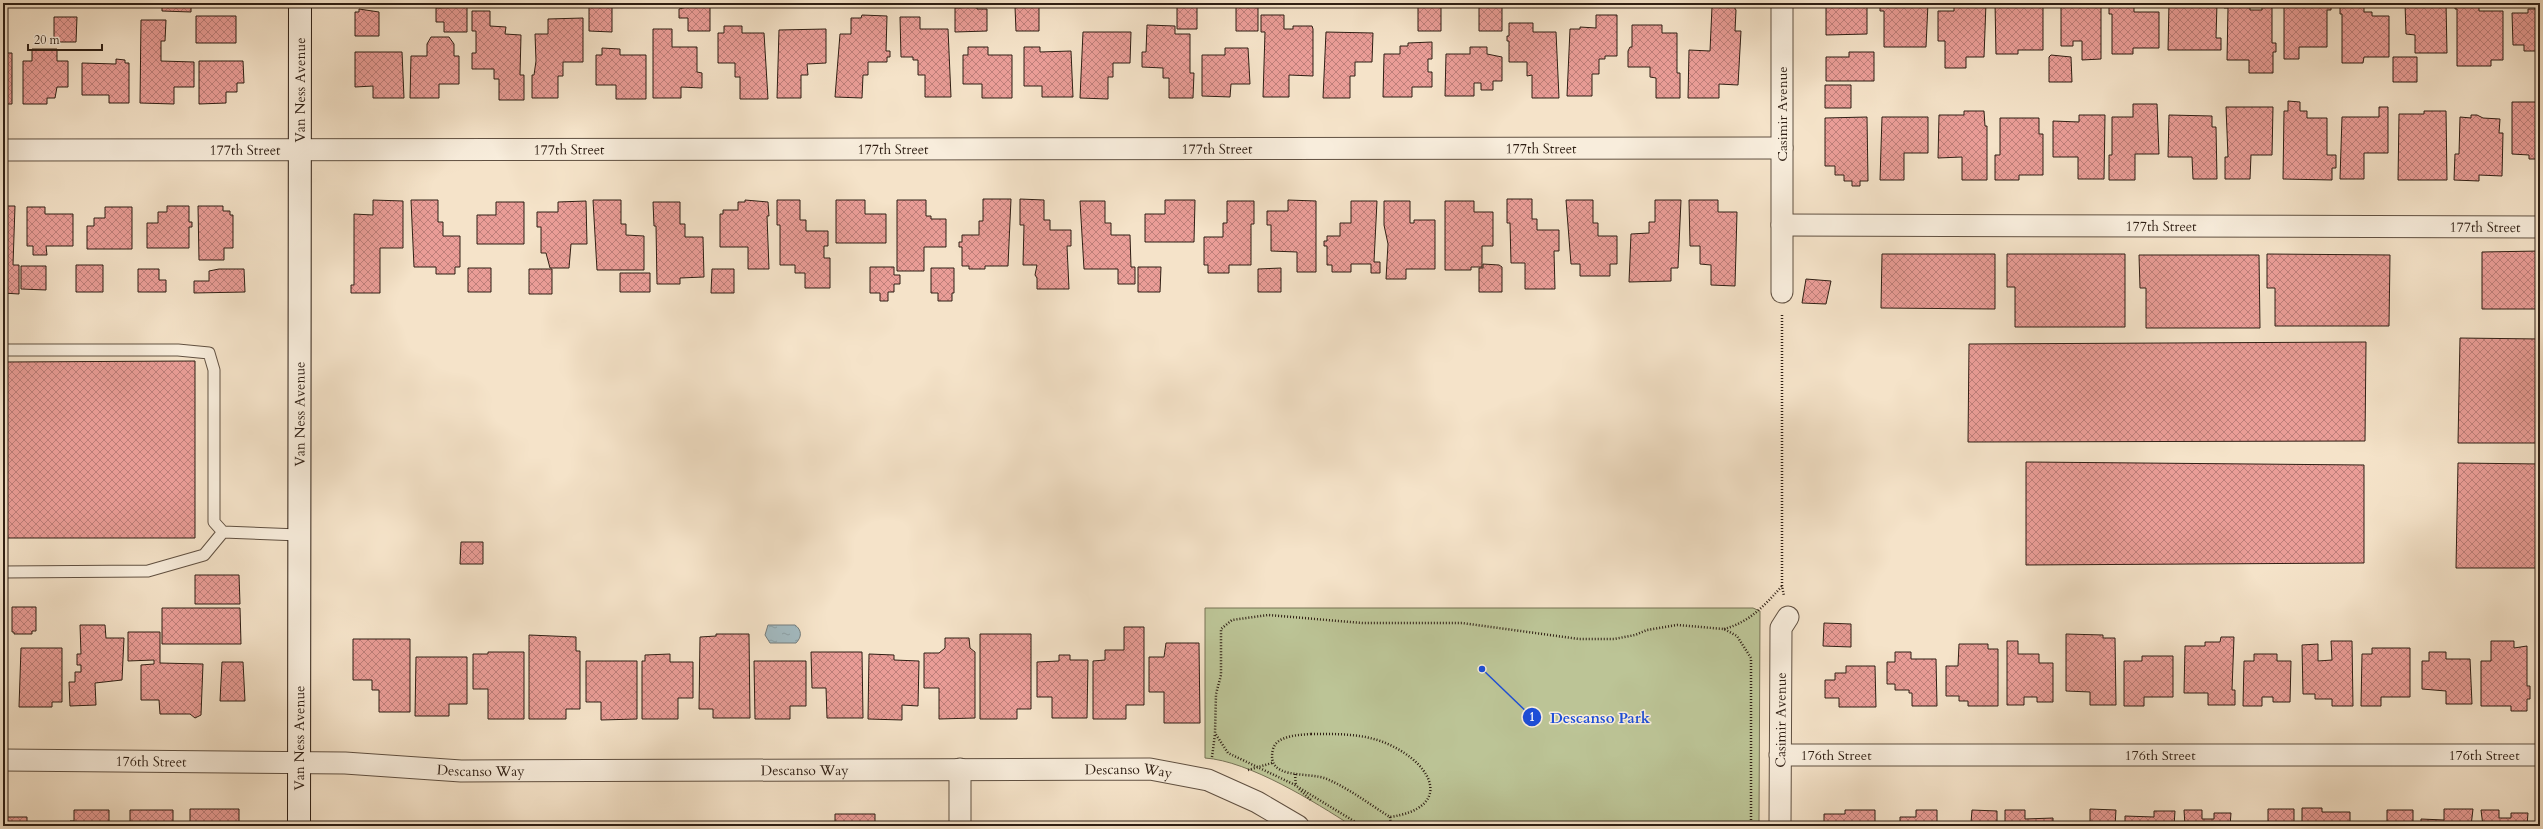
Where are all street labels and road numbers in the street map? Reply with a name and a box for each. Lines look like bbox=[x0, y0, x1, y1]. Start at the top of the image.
street label: Van Ness Avenue bbox=[291, 37, 310, 143]
street label: Casimir Avenue bbox=[1773, 66, 1792, 162]
street label: 177th Street bbox=[1505, 139, 1577, 158]
street label: 177th Street bbox=[533, 140, 605, 159]
street label: 177th Street bbox=[857, 140, 929, 159]
street label: 177th Street bbox=[1181, 140, 1253, 159]
street label: 177th Street bbox=[209, 141, 281, 160]
street label: 177th Street bbox=[2125, 217, 2197, 236]
street label: 177th Street bbox=[2449, 218, 2521, 237]
street label: Van Ness Avenue bbox=[290, 361, 310, 467]
street label: Casimir Avenue bbox=[1771, 672, 1791, 768]
street label: Van Ness Avenue bbox=[290, 685, 309, 791]
street label: 176th Street bbox=[1800, 746, 1872, 765]
street label: 176th Street bbox=[2124, 746, 2196, 765]
street label: 176th Street bbox=[2448, 746, 2520, 765]
street label: 176th Street bbox=[115, 752, 187, 772]
street label: Descanso Way bbox=[1085, 759, 1174, 783]
street label: Descanso Way bbox=[436, 760, 525, 781]
street label: Descanso Way bbox=[761, 761, 849, 780]

